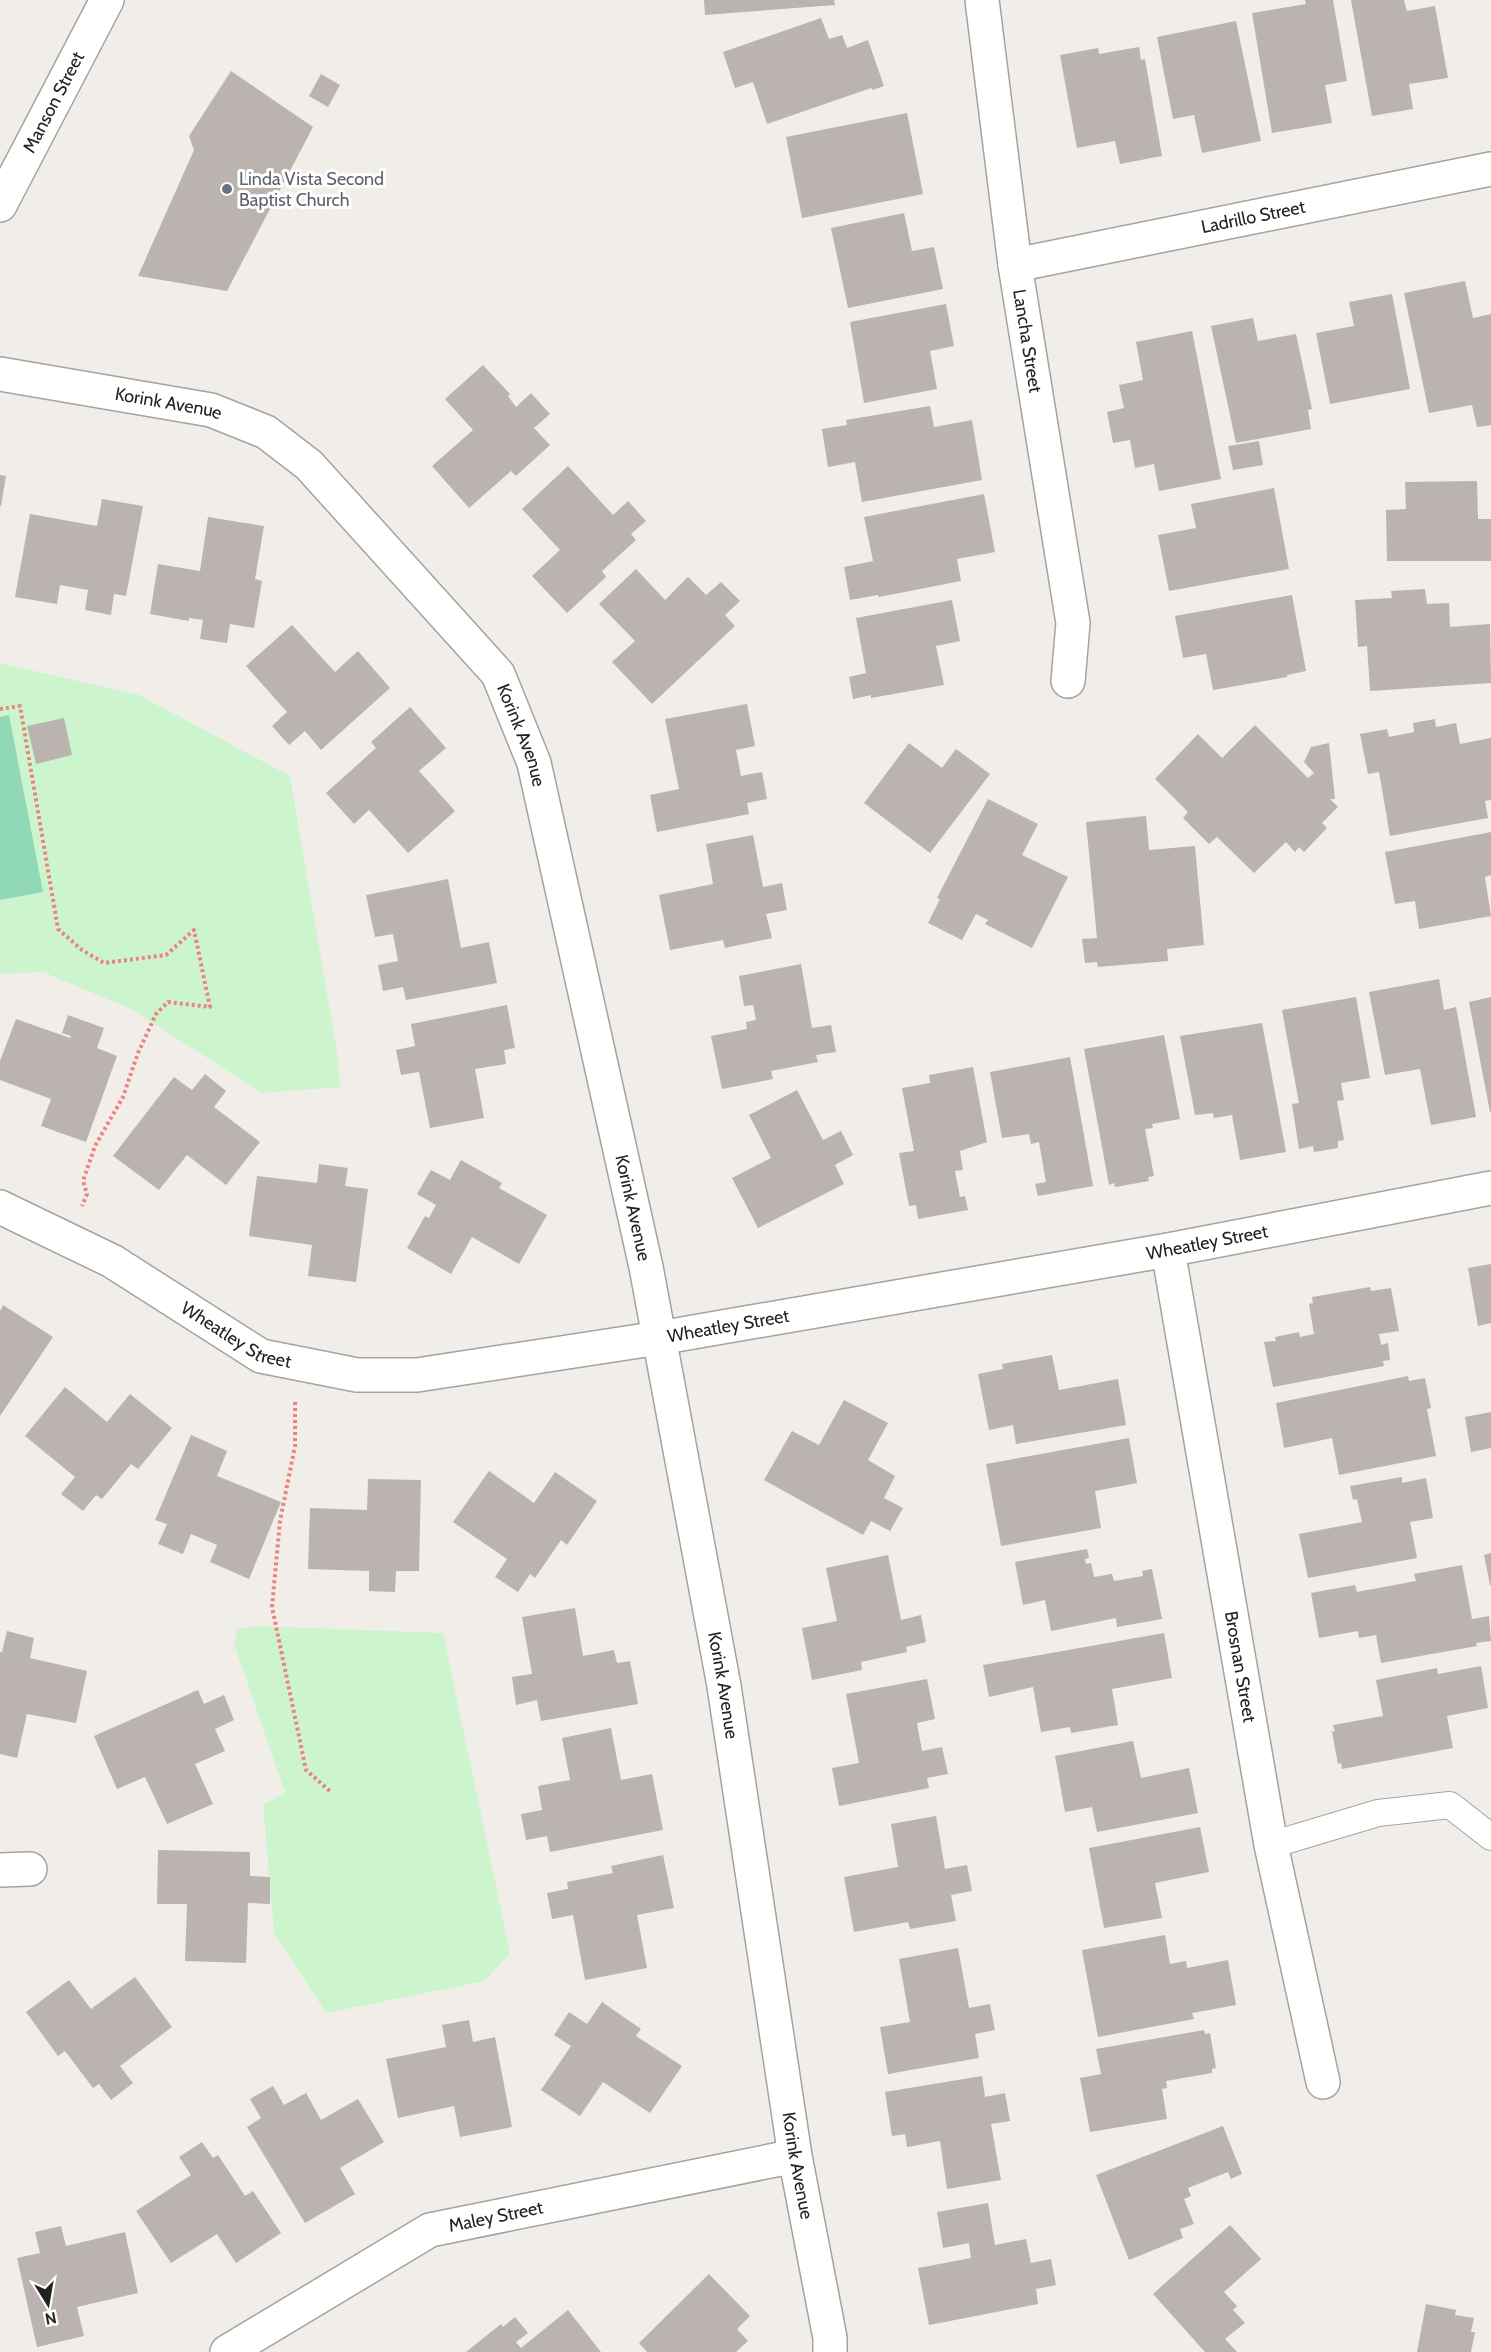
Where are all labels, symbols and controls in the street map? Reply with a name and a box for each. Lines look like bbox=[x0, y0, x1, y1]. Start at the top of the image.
street label: Manson Street bbox=[18, 48, 89, 156]
place label: Linda Vista Second Baptist Church bbox=[239, 168, 384, 211]
marker: Linda Vista Second Baptist Church bbox=[220, 182, 234, 196]
street label: Ladrillo Street bbox=[1199, 196, 1307, 238]
street label: Lancha Street bbox=[1008, 288, 1047, 394]
street label: Korink Avenue bbox=[113, 383, 225, 424]
street label: Korink Avenue bbox=[492, 681, 550, 789]
street label: Korink Avenue bbox=[610, 1153, 655, 1263]
street label: Wheatley Street bbox=[1145, 1220, 1270, 1265]
street label: Wheatley Street bbox=[177, 1297, 293, 1373]
street label: Wheatley Street bbox=[666, 1305, 791, 1347]
street label: Brosnan Street bbox=[1220, 1609, 1261, 1724]
street label: Korink Avenue bbox=[703, 1630, 743, 1740]
street label: Korink Avenue bbox=[778, 2111, 818, 2221]
street label: Maley Street bbox=[447, 2196, 545, 2237]
north arrow bbox=[18, 2274, 78, 2334]
text: N bbox=[43, 2308, 58, 2329]

